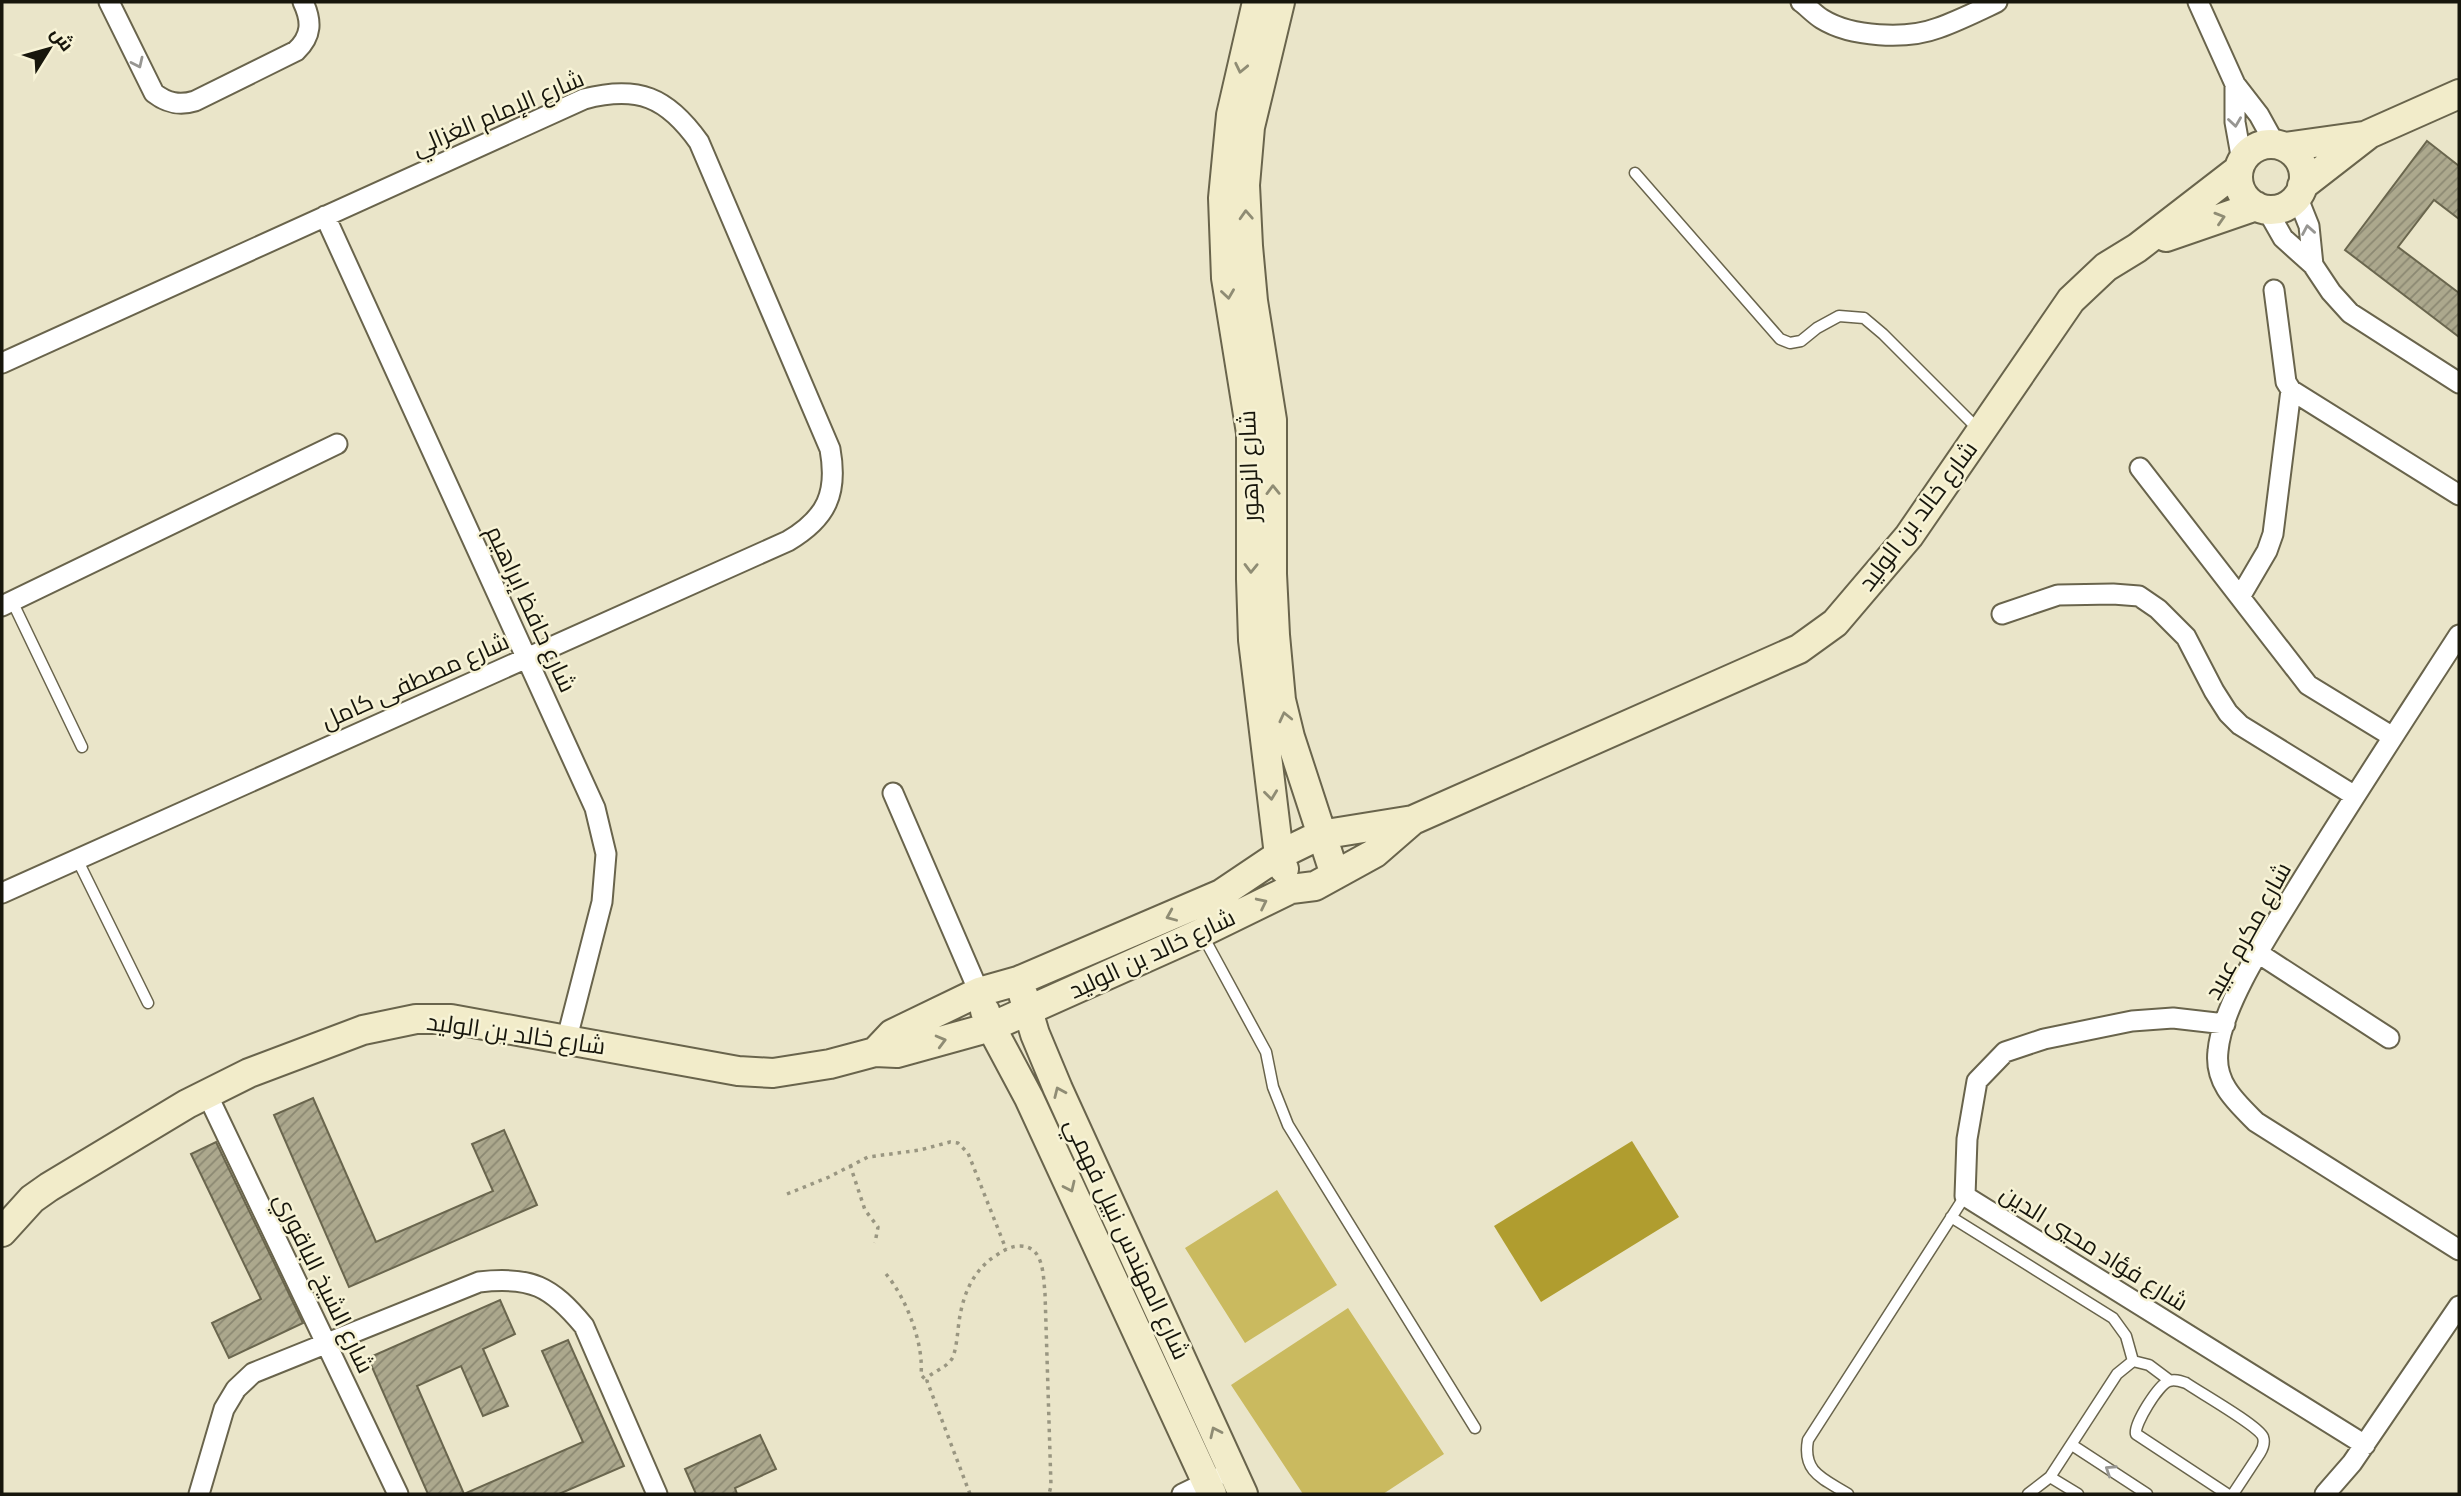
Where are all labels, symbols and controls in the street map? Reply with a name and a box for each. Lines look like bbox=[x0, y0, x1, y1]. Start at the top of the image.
north arrow bbox=[14, 14, 84, 84]
text: ش bbox=[46, 23, 78, 56]
one-way arrow bbox=[130, 56, 144, 69]
one-way arrow bbox=[1235, 62, 1249, 74]
street label: شارع الإمام الغزالي bbox=[408, 64, 590, 166]
one-way arrow bbox=[2228, 117, 2243, 128]
one-way arrow bbox=[1239, 210, 1254, 221]
one-way arrow bbox=[2213, 212, 2225, 226]
one-way arrow bbox=[2302, 224, 2317, 236]
one-way arrow bbox=[1220, 288, 1235, 300]
street label: شارع الزهور bbox=[1233, 410, 1267, 524]
street label: شارع خالد بن الوليد bbox=[1853, 436, 1985, 598]
one-way arrow bbox=[1265, 484, 1281, 495]
street label: شارع حافظ إبراهيم bbox=[478, 521, 582, 698]
one-way arrow bbox=[1243, 564, 1259, 574]
street label: شارع مصطفى كامل bbox=[317, 627, 514, 737]
one-way arrow bbox=[1279, 711, 1293, 723]
one-way arrow bbox=[1264, 789, 1279, 801]
street label: شارع مكرم عبيد bbox=[2199, 858, 2299, 1005]
one-way arrow bbox=[1255, 898, 1267, 912]
street label: شارع خالد بن الوليد bbox=[1064, 903, 1240, 1007]
one-way arrow bbox=[1165, 907, 1177, 921]
street label: شارع خالد بن الوليد bbox=[425, 1008, 607, 1062]
one-way arrow bbox=[935, 1035, 947, 1049]
one-way arrow bbox=[1053, 1086, 1067, 1099]
street label: شارع المهندس نبيل فهمي bbox=[1054, 1114, 1195, 1366]
street label: شارع فؤاد محيي الدين bbox=[1994, 1179, 2193, 1319]
one-way arrow bbox=[1061, 1180, 1075, 1192]
street label: شارع الشيخ الباقوري bbox=[265, 1188, 380, 1379]
one-way arrow bbox=[1209, 1427, 1223, 1439]
one-way arrow bbox=[2104, 1465, 2117, 1478]

